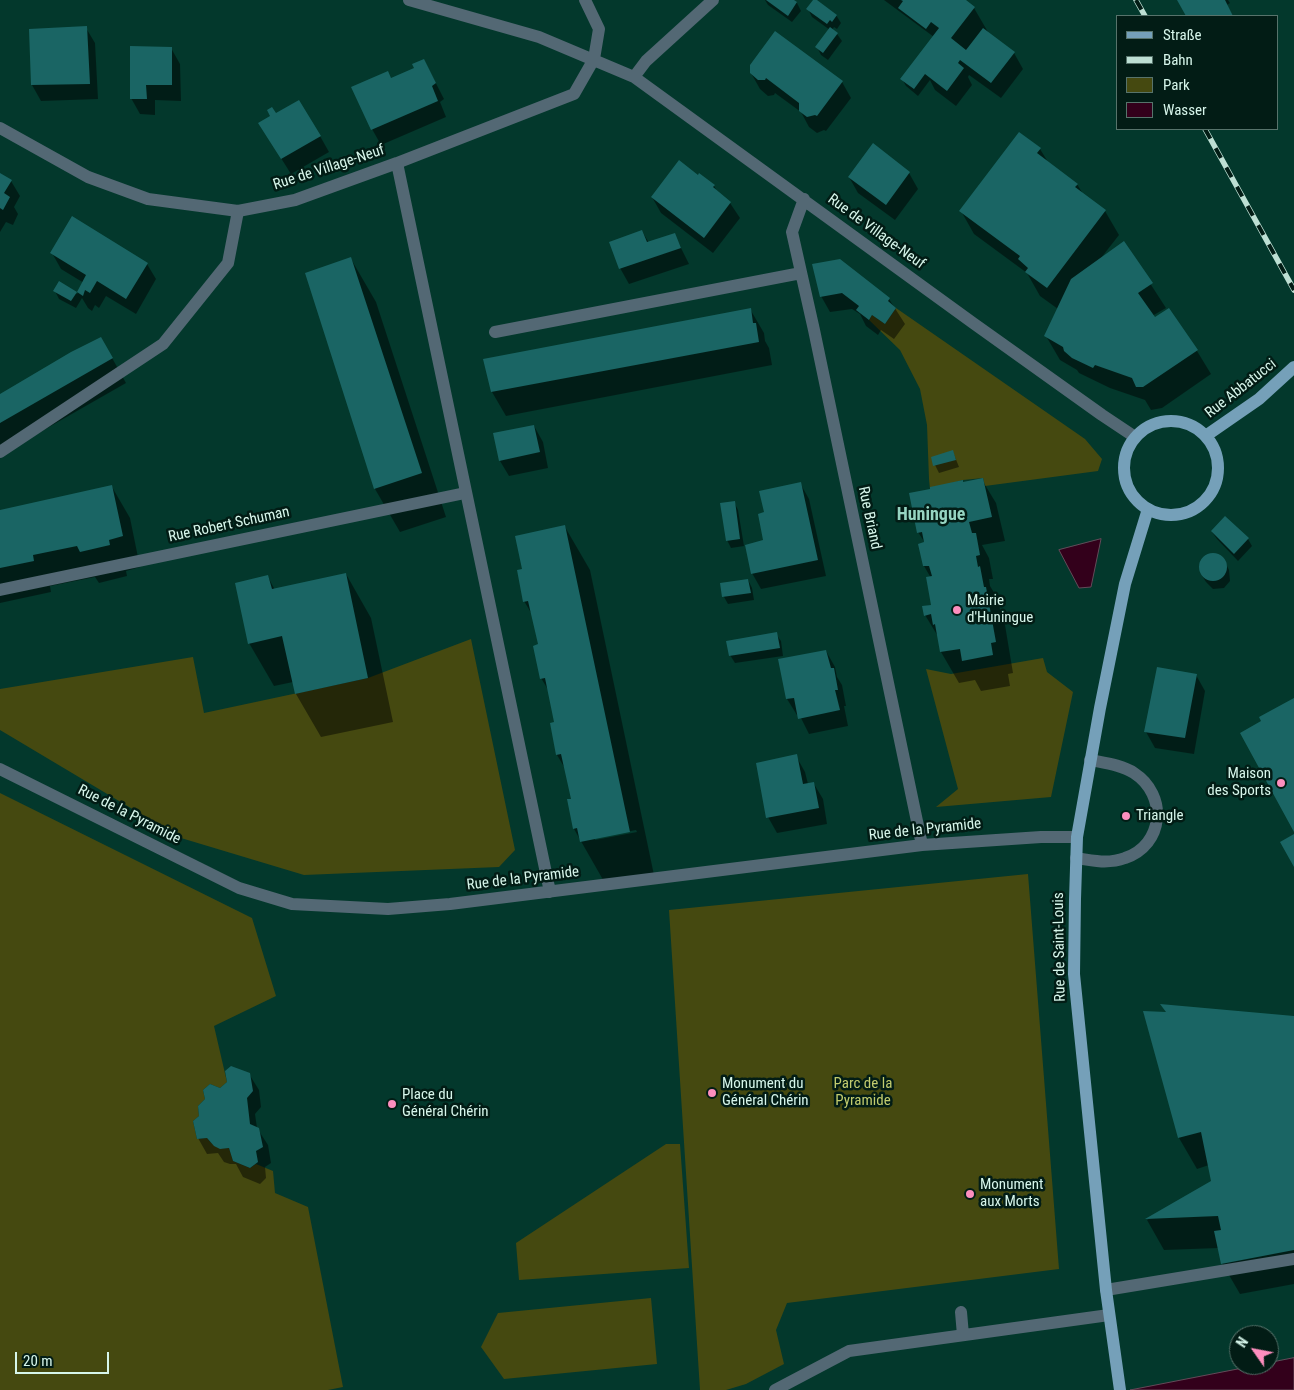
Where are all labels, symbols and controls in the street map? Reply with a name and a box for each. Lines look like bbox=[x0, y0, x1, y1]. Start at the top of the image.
legend bbox=[1116, 15, 1279, 130]
text: Straße bbox=[1163, 26, 1202, 44]
text: Bahn bbox=[1163, 51, 1193, 69]
text: Park bbox=[1163, 76, 1190, 94]
text: Wasser bbox=[1163, 101, 1207, 119]
street label: Rue de Village-Neuf bbox=[271, 142, 387, 194]
street label: Rue de Village-Neuf bbox=[824, 191, 928, 273]
street label: Rue Abbatucci bbox=[1202, 356, 1280, 422]
street label: Rue Briand bbox=[854, 485, 884, 551]
street label: Rue Robert Schuman bbox=[167, 503, 291, 547]
district label: Huningue bbox=[897, 504, 965, 526]
place label: Mairie d'Huningue bbox=[967, 592, 1033, 627]
marker: Mairie d'Huningue bbox=[951, 604, 963, 616]
place label: Maison des Sports bbox=[1207, 765, 1271, 800]
marker: Maison des Sports bbox=[1275, 777, 1287, 789]
street label: Rue de la Pyramide bbox=[75, 781, 183, 849]
place label: Triangle bbox=[1136, 807, 1184, 825]
marker: Triangle bbox=[1120, 810, 1132, 822]
street label: Rue de la Pyramide bbox=[868, 815, 982, 845]
street label: Rue de la Pyramide bbox=[466, 863, 580, 895]
street label: Rue de Saint-Louis bbox=[1050, 892, 1070, 1002]
place label: Monument du Général Chérin bbox=[722, 1075, 809, 1110]
park label: Parc de la Pyramide bbox=[834, 1075, 892, 1110]
place label: Place du Général Chérin bbox=[402, 1086, 489, 1121]
marker: Monument du Général Chérin bbox=[706, 1087, 718, 1099]
marker: Place du Général Chérin bbox=[386, 1098, 398, 1110]
place label: Monument aux Morts bbox=[980, 1176, 1043, 1211]
marker: Monument aux Morts bbox=[964, 1188, 976, 1200]
north arrow bbox=[1229, 1325, 1279, 1375]
text: N bbox=[1233, 1334, 1251, 1350]
scale bar bbox=[18, 1342, 111, 1374]
text: 20 m bbox=[23, 1352, 53, 1370]

